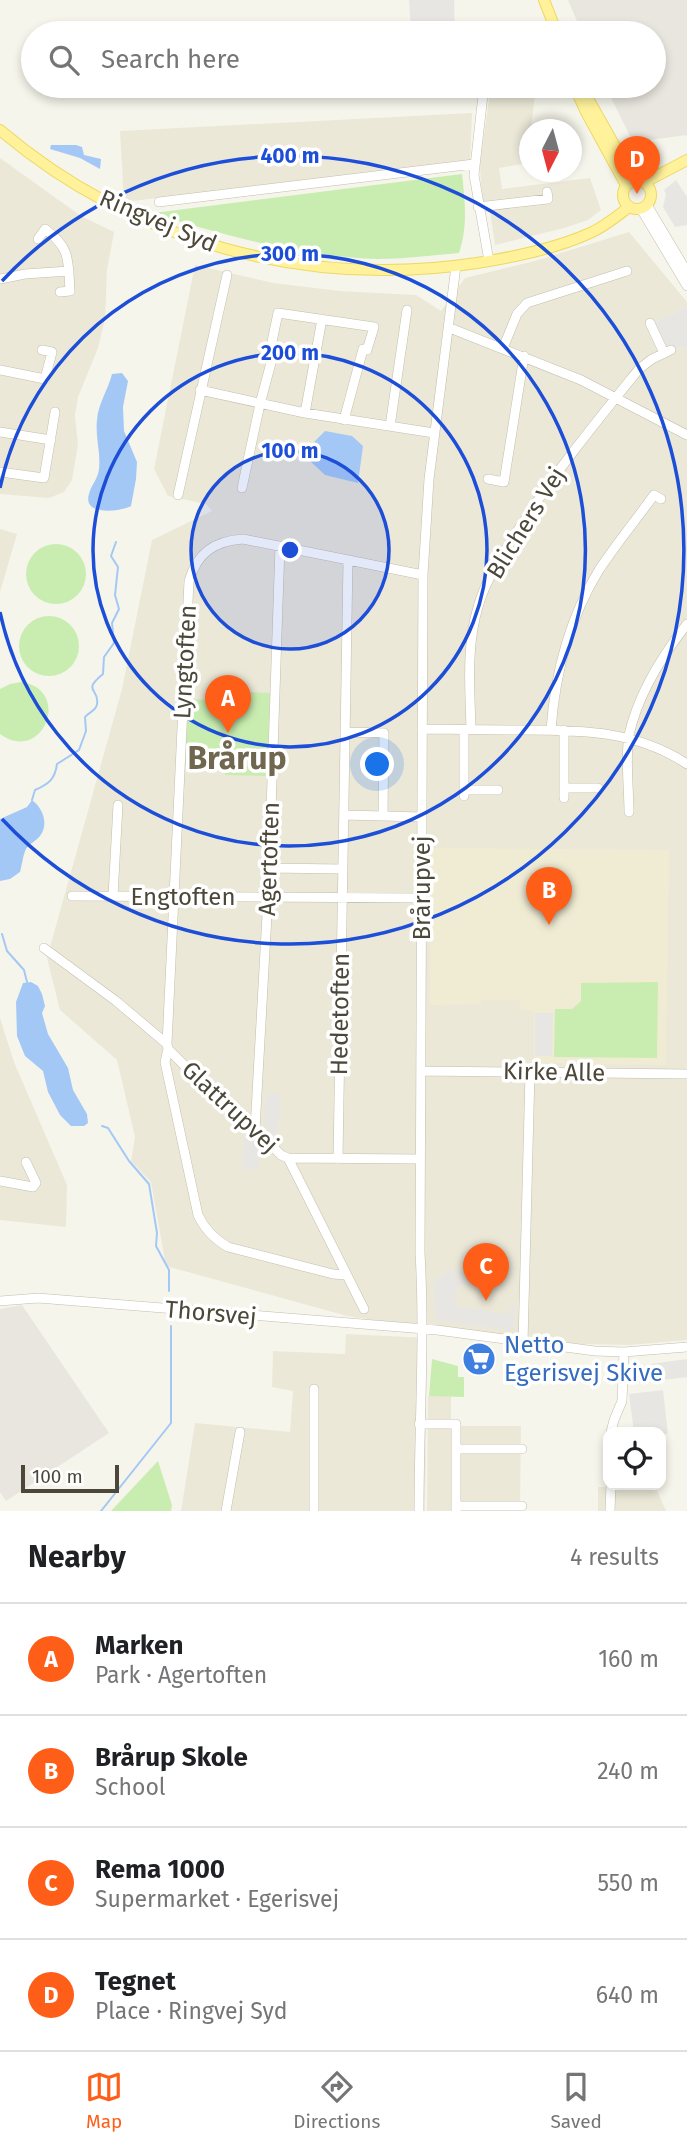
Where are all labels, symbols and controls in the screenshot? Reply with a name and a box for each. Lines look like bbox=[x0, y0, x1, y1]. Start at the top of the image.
search box bbox=[21, 21, 666, 98]
icon: search bbox=[45, 41, 83, 79]
text: Search here bbox=[101, 44, 240, 75]
north arrow bbox=[519, 119, 582, 182]
pin: D bbox=[614, 136, 660, 194]
text: 400 m bbox=[260, 143, 320, 169]
street label: Ringvej Syd bbox=[95, 184, 221, 258]
text: 300 m bbox=[260, 241, 319, 267]
text: 200 m bbox=[261, 340, 319, 366]
text: 100 m bbox=[261, 438, 319, 464]
street label: Blichers Vej bbox=[481, 462, 571, 584]
centre of rings bbox=[278, 538, 302, 562]
street label: Lyngtoften bbox=[168, 604, 202, 720]
pin: A bbox=[205, 675, 251, 733]
district label: Brårup bbox=[187, 739, 287, 777]
your location bbox=[360, 747, 394, 781]
street label: Agertoften bbox=[253, 802, 285, 916]
street label: Brårupvej bbox=[408, 836, 436, 940]
pin: B bbox=[526, 867, 572, 925]
street label: Engtoften bbox=[131, 883, 235, 911]
street label: Hedetoften bbox=[325, 952, 355, 1076]
street label: Glattrupvej bbox=[176, 1055, 284, 1159]
street label: Kirke Alle bbox=[503, 1057, 605, 1087]
pin: C bbox=[463, 1243, 509, 1301]
street label: Thorsvej bbox=[164, 1295, 258, 1331]
place label: Netto Egerisvej Skive bbox=[504, 1331, 663, 1387]
supermarket icon: Netto Egerisvej Skive bbox=[460, 1340, 498, 1378]
map controls bbox=[603, 1427, 666, 1490]
button: locate bbox=[603, 1427, 666, 1490]
scale bar bbox=[21, 1462, 119, 1494]
text: 100 m bbox=[32, 1465, 83, 1488]
text: Nearby bbox=[28, 1539, 126, 1575]
text: 4 results bbox=[570, 1543, 659, 1571]
text: Marken bbox=[95, 1630, 183, 1661]
text: A bbox=[44, 1645, 58, 1673]
text: 160 m bbox=[598, 1645, 659, 1673]
text: Park · Agertoften bbox=[95, 1661, 267, 1689]
text: Brårup Skole bbox=[95, 1742, 248, 1773]
text: B bbox=[44, 1757, 58, 1785]
text: 240 m bbox=[597, 1757, 659, 1785]
text: School bbox=[95, 1773, 166, 1801]
text: Rema 1000 bbox=[95, 1854, 225, 1885]
text: C bbox=[44, 1869, 58, 1897]
text: 550 m bbox=[597, 1869, 659, 1897]
text: Supermarket · Egerisvej bbox=[95, 1885, 339, 1913]
text: Tegnet bbox=[95, 1966, 176, 1997]
text: D bbox=[44, 1981, 58, 2009]
text: 640 m bbox=[596, 1981, 659, 2009]
text: Place · Ringvej Syd bbox=[95, 1997, 287, 2025]
tab: Map bbox=[85, 2068, 123, 2133]
tab: Directions bbox=[293, 2068, 380, 2133]
tab: Saved bbox=[551, 2068, 602, 2133]

